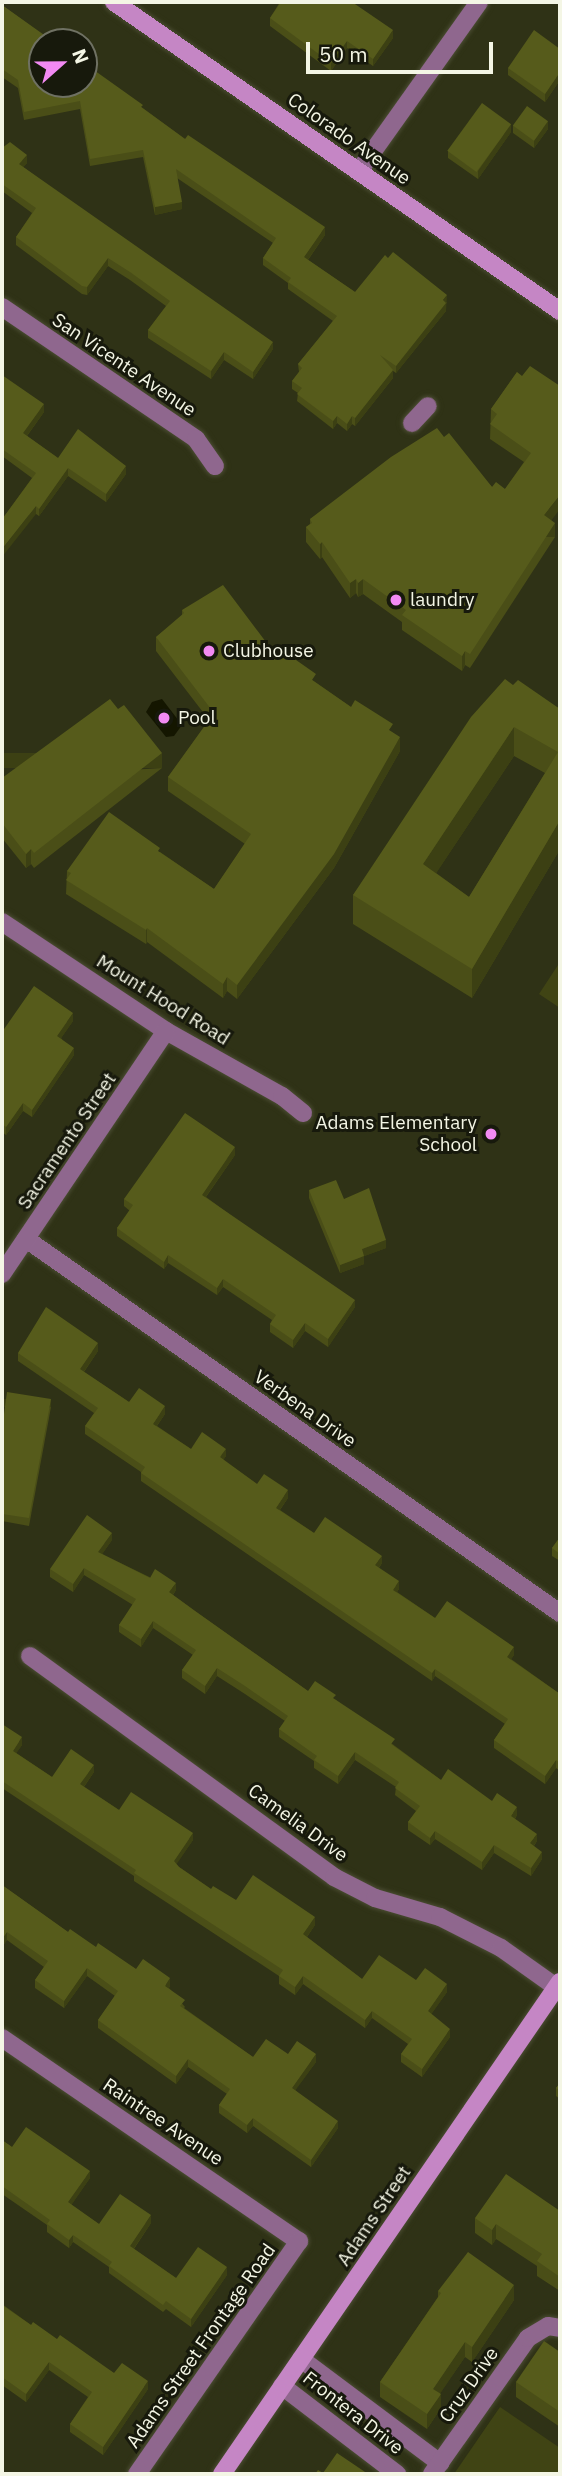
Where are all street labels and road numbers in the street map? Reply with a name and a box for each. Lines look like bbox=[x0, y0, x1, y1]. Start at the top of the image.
street label: Colorado Avenue bbox=[283, 88, 415, 190]
street label: San Vicente Avenue bbox=[48, 308, 200, 422]
street label: Mount Hood Road bbox=[92, 950, 234, 1050]
street label: Sacramento Street bbox=[13, 1069, 121, 1213]
street label: Verbena Drive bbox=[250, 1365, 360, 1453]
street label: Camelia Drive bbox=[244, 1779, 352, 1867]
street label: Raintree Avenue bbox=[99, 2073, 227, 2171]
street label: Adams Street bbox=[332, 2162, 416, 2270]
street label: Adams Street Frontage Road bbox=[122, 2239, 280, 2453]
street label: Cruz Drive bbox=[435, 2343, 503, 2427]
street label: Frontera Drive bbox=[298, 2367, 408, 2459]

